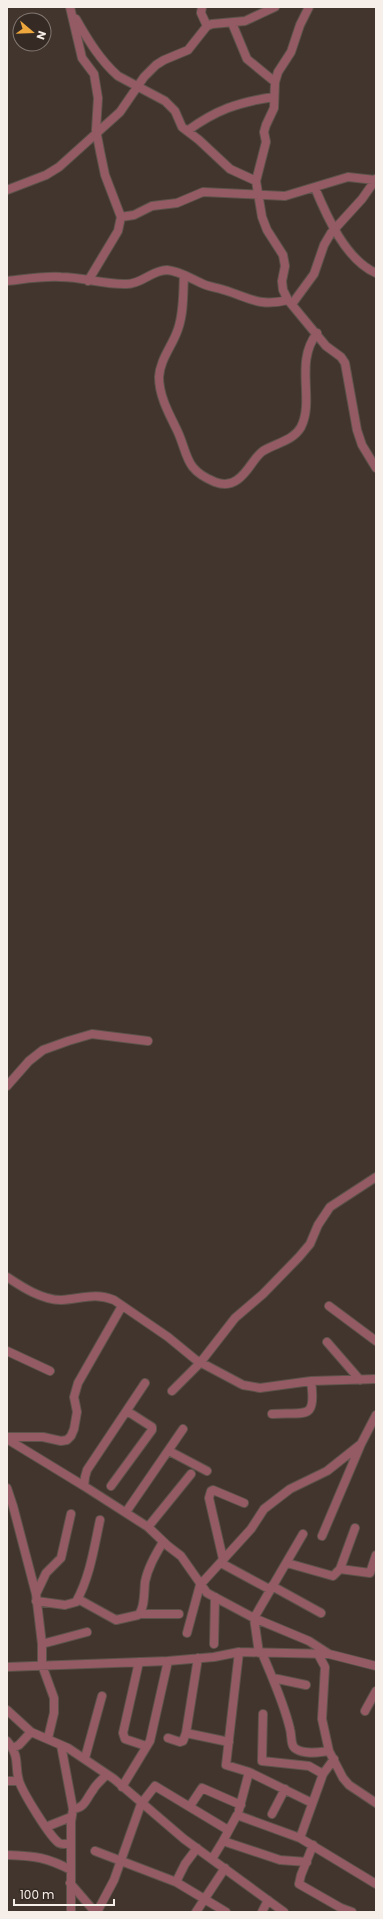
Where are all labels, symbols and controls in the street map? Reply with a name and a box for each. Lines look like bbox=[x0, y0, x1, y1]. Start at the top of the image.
north arrow bbox=[12, 12, 52, 52]
text: N bbox=[33, 29, 50, 42]
scale bar bbox=[14, 1881, 114, 1907]
text: 100 m bbox=[20, 1886, 54, 1903]

